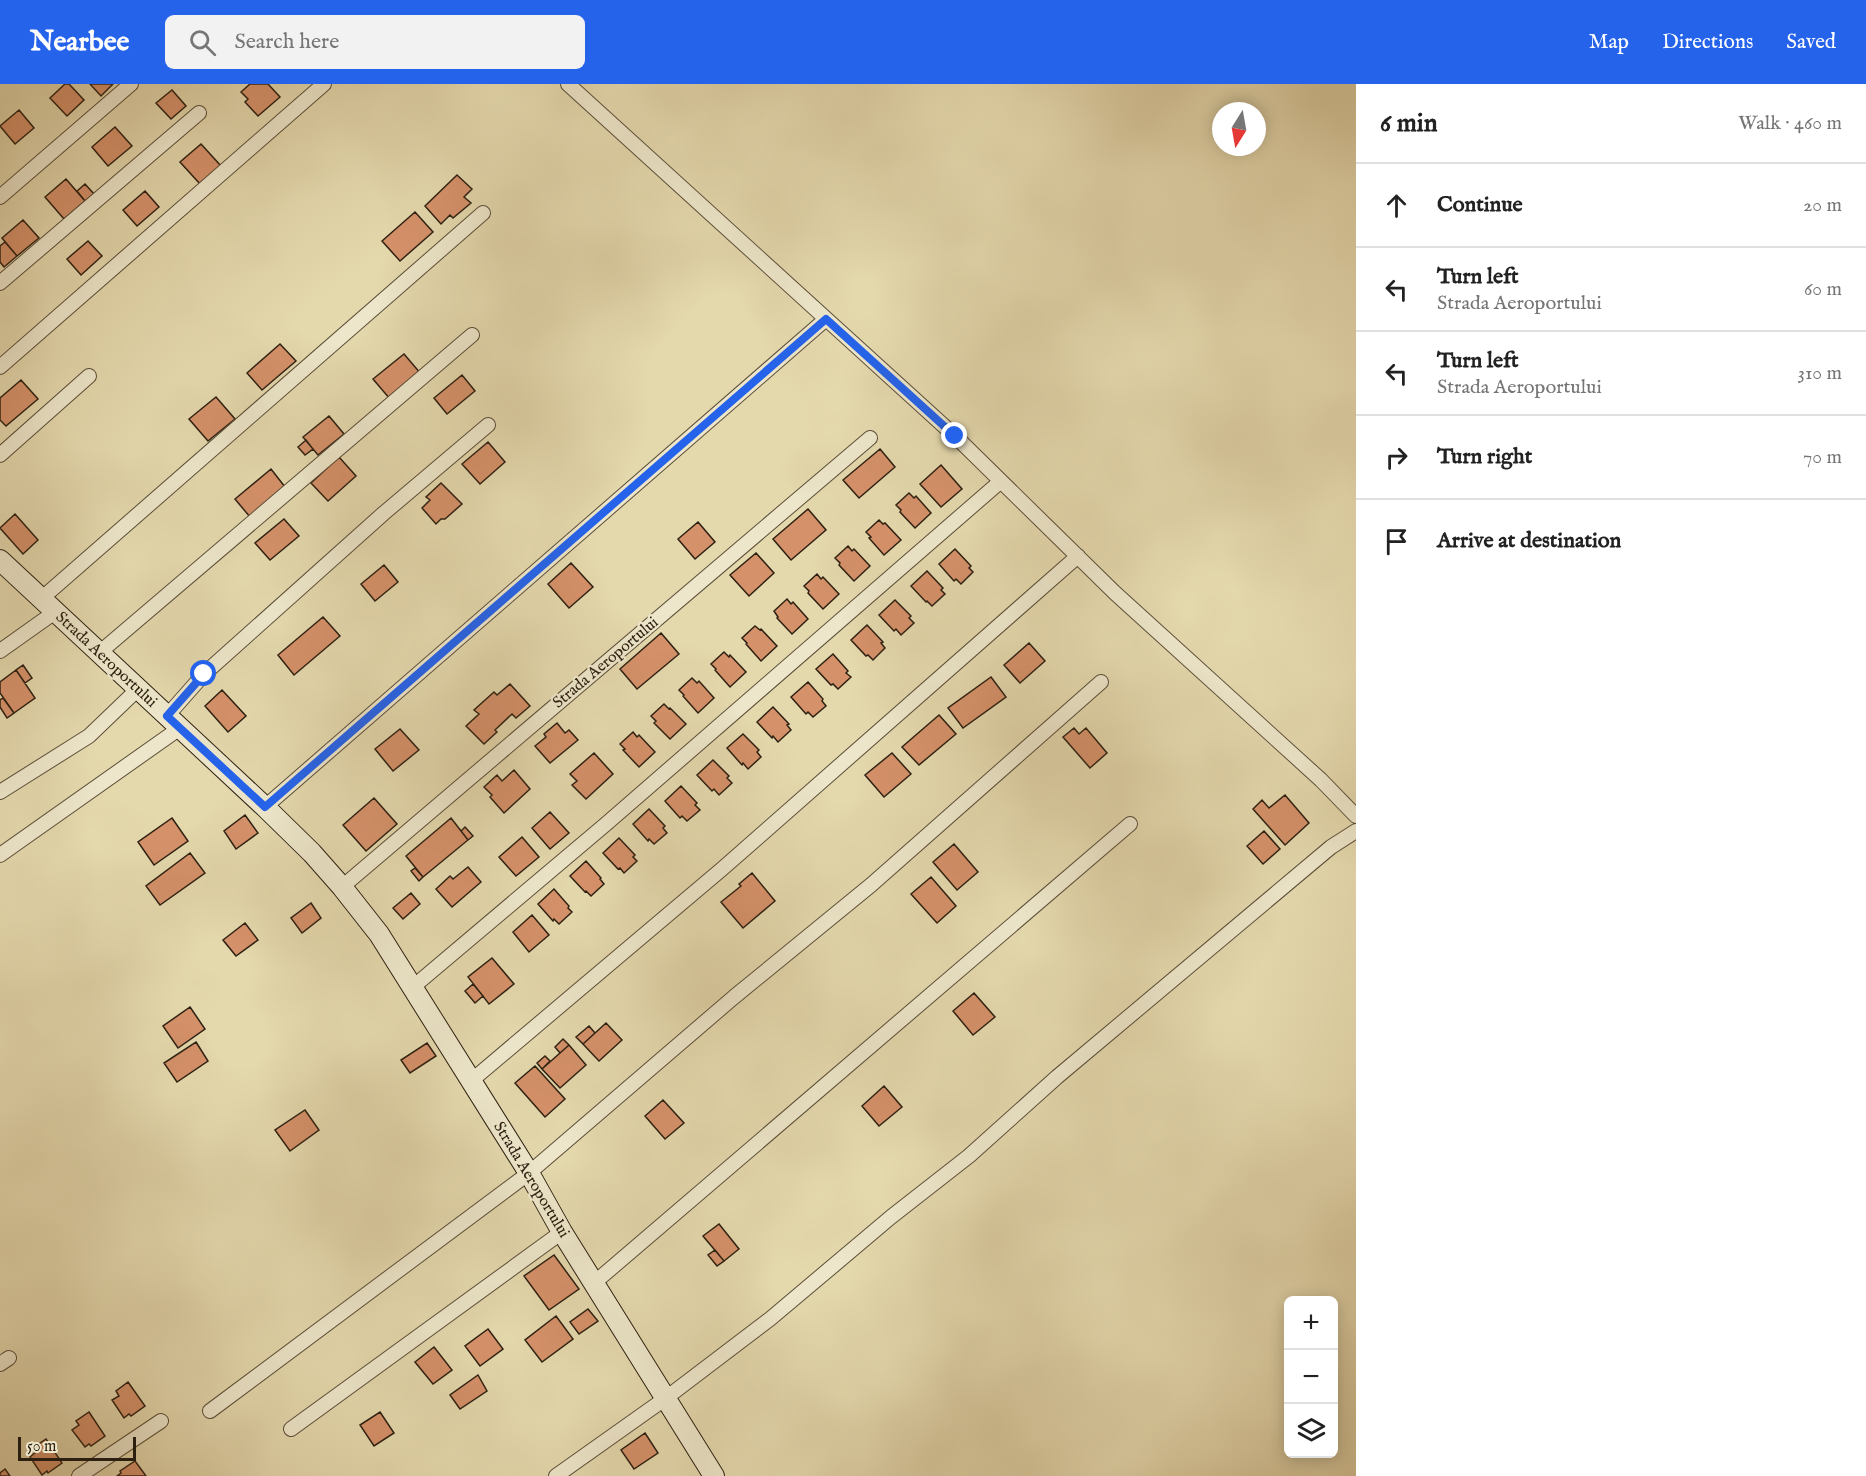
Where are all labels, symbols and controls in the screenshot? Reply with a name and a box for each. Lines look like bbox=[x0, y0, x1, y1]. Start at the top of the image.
search box bbox=[165, 15, 585, 69]
text: Nearbee bbox=[30, 25, 129, 60]
icon: search bbox=[186, 26, 219, 59]
text: Search here bbox=[234, 28, 339, 56]
text: Map bbox=[1589, 29, 1629, 56]
text: Directions bbox=[1662, 29, 1753, 56]
text: Saved bbox=[1786, 29, 1836, 56]
north arrow bbox=[1212, 102, 1266, 156]
text: 6 min bbox=[1380, 107, 1438, 140]
text: Walk · 460 m bbox=[1738, 111, 1842, 136]
icon: ahead bbox=[1380, 189, 1413, 222]
text: Continue bbox=[1437, 191, 1523, 219]
text: 20 m bbox=[1803, 193, 1842, 218]
text: Turn left bbox=[1437, 263, 1519, 291]
icon: left bbox=[1380, 273, 1413, 306]
text: 60 m bbox=[1804, 277, 1842, 302]
text: Strada Aeroportului bbox=[1437, 291, 1602, 316]
text: Turn left bbox=[1437, 347, 1519, 375]
icon: left bbox=[1380, 357, 1413, 390]
text: 310 m bbox=[1798, 361, 1842, 386]
text: Strada Aeroportului bbox=[1437, 375, 1602, 400]
route end bbox=[941, 422, 967, 448]
icon: right bbox=[1380, 441, 1413, 474]
text: Turn right bbox=[1437, 443, 1532, 471]
text: 70 m bbox=[1803, 445, 1842, 470]
icon: arrive bbox=[1380, 525, 1413, 558]
text: Arrive at destination bbox=[1437, 527, 1621, 555]
street label: Strada Aeroportului bbox=[51, 608, 161, 712]
street label: Strada Aeroportului bbox=[549, 613, 663, 713]
route start bbox=[190, 660, 216, 686]
street label: Strada Aeroportului bbox=[488, 1118, 574, 1242]
map controls bbox=[1284, 1296, 1338, 1458]
button: + bbox=[1284, 1296, 1338, 1350]
button: − bbox=[1284, 1350, 1338, 1404]
button: layers bbox=[1284, 1404, 1338, 1458]
scale bar bbox=[18, 1434, 136, 1462]
text: 50 m bbox=[27, 1437, 56, 1457]

